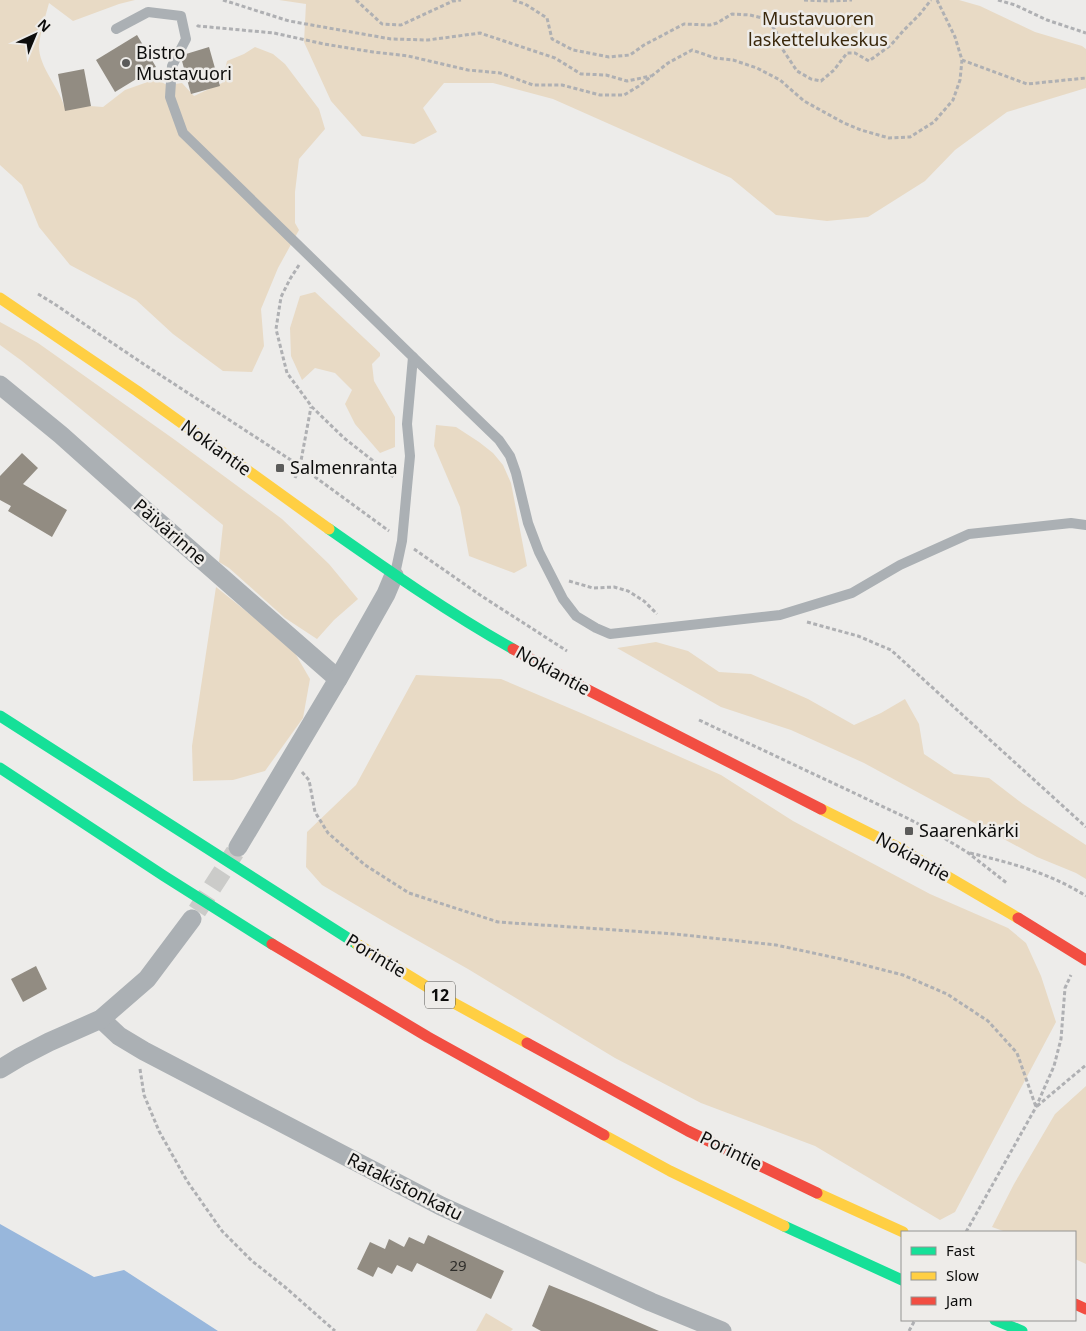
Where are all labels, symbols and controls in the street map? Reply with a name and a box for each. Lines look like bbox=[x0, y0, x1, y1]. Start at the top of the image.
park label: Mustavuoren laskettelukeskus bbox=[748, 6, 888, 51]
north arrow bbox=[10, 10, 60, 60]
text: N bbox=[34, 14, 55, 36]
place label: Bistro Mustavuori bbox=[136, 40, 232, 85]
marker: Bistro Mustavuori bbox=[120, 57, 132, 69]
street label: Nokiantie bbox=[177, 414, 257, 481]
place label: Salmenranta bbox=[290, 455, 398, 479]
marker: Salmenranta bbox=[274, 462, 286, 474]
street label: Päivärinne bbox=[129, 493, 212, 570]
street label: Nokiantie bbox=[512, 640, 595, 700]
place label: Saarenkärki bbox=[919, 818, 1019, 842]
marker: Saarenkärki bbox=[903, 825, 915, 837]
street label: Nokiantie bbox=[872, 826, 955, 886]
street label: Porintie bbox=[342, 928, 411, 982]
road number: 12 bbox=[425, 982, 455, 1008]
street label: Porintie bbox=[696, 1125, 766, 1175]
street label: Ratakistonkatu bbox=[344, 1147, 467, 1226]
legend bbox=[901, 1231, 1076, 1321]
text: Fast bbox=[946, 1240, 975, 1260]
house number: 29 bbox=[449, 1255, 467, 1275]
text: Slow bbox=[946, 1265, 979, 1285]
text: Jam bbox=[944, 1290, 973, 1310]

